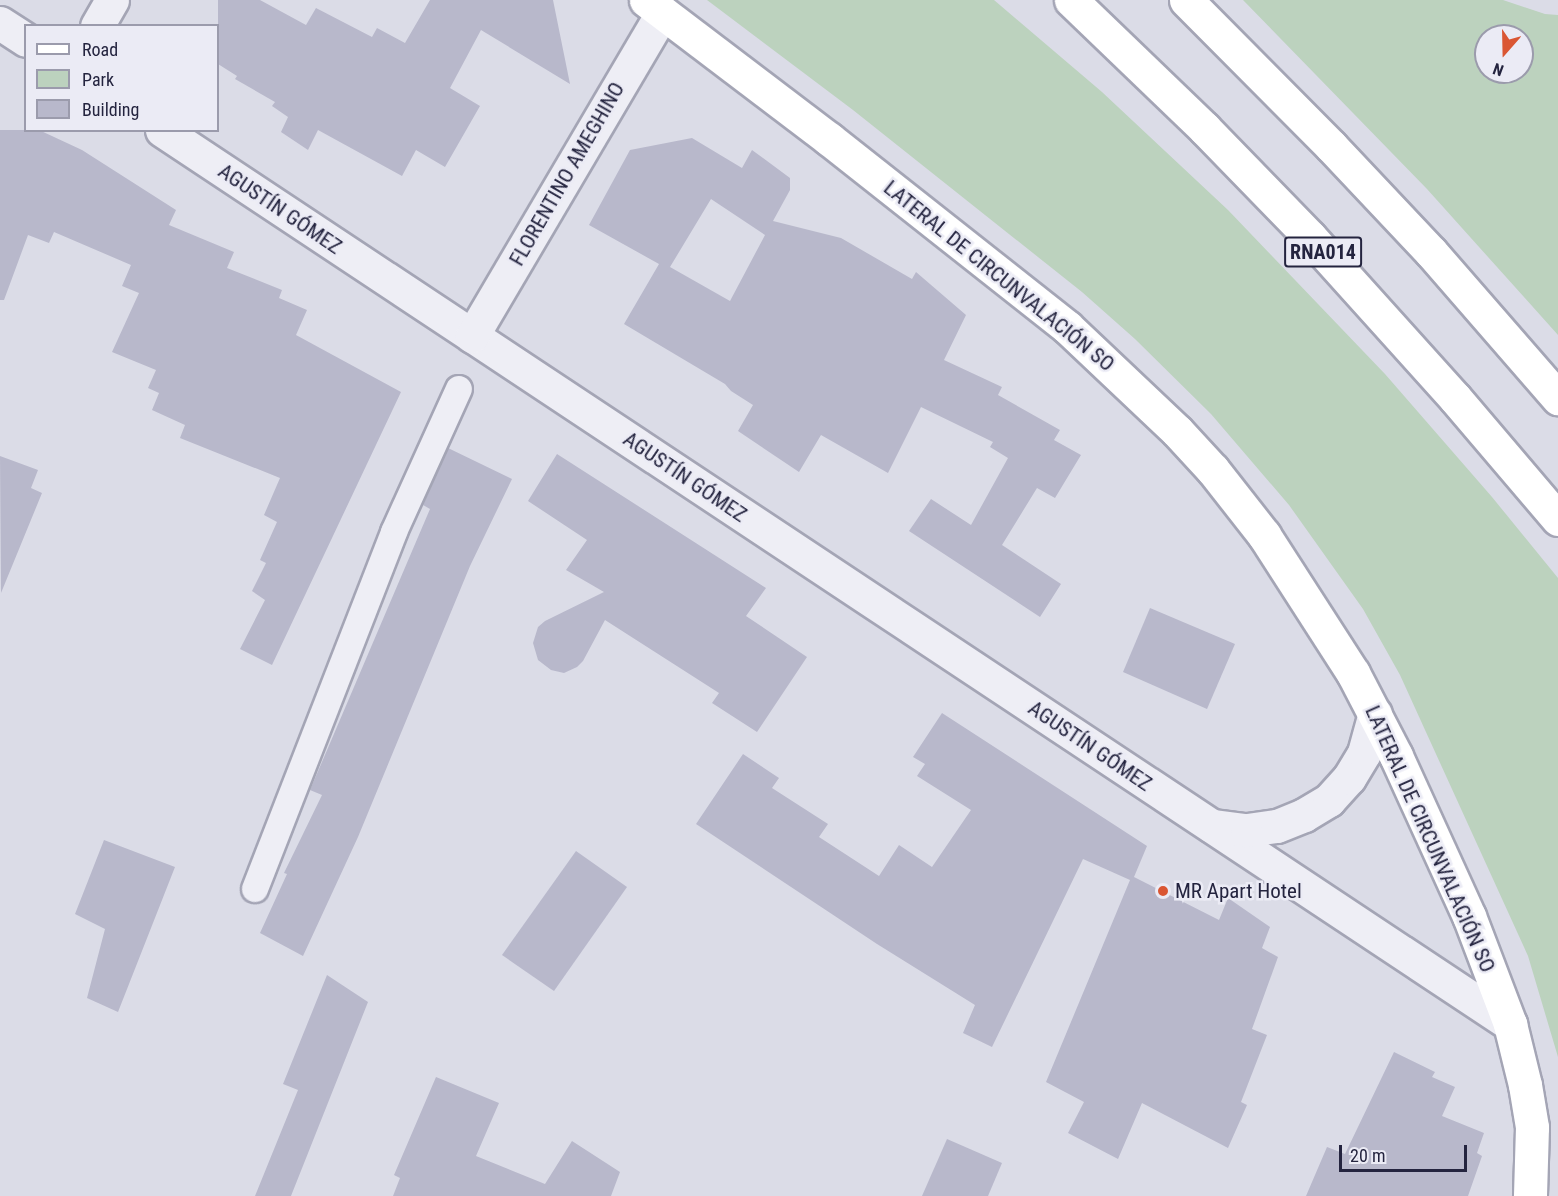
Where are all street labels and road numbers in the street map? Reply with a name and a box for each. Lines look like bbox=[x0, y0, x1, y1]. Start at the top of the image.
street label: FLORENTINO AMEGHINO bbox=[504, 78, 630, 270]
street label: AGUSTÍN GÓMEZ bbox=[214, 158, 346, 260]
street label: LATERAL DE CIRCUNVALACIÓN SO bbox=[879, 175, 1119, 377]
road number: RNA014 bbox=[1284, 235, 1362, 269]
street label: AGUSTÍN GÓMEZ bbox=[619, 426, 751, 528]
street label: AGUSTÍN GÓMEZ bbox=[1024, 695, 1156, 797]
street label: LATERAL DE CIRCUNVALACIÓN SO bbox=[1360, 702, 1500, 976]

